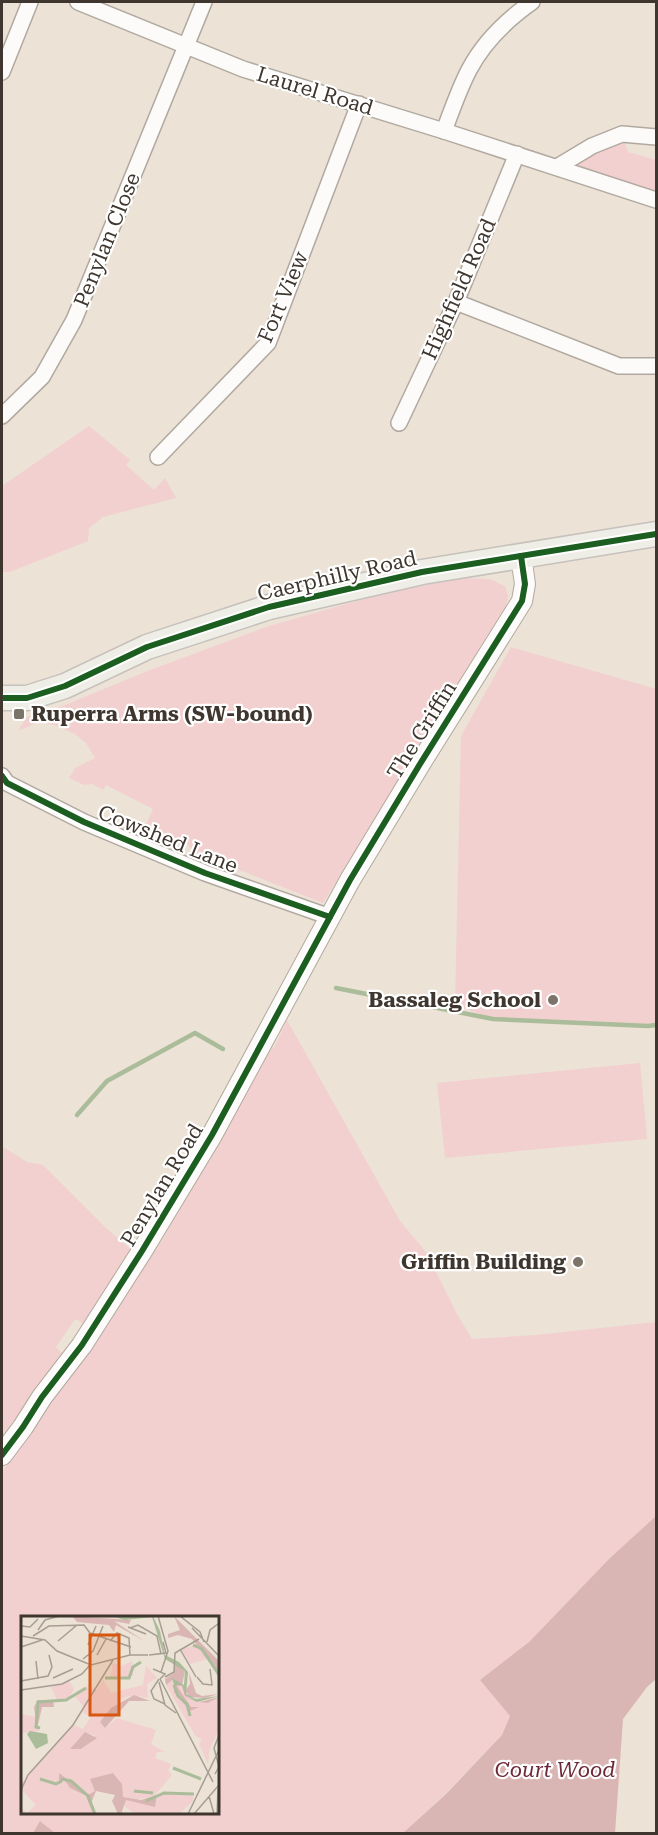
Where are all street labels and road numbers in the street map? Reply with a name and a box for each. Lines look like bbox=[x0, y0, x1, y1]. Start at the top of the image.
street label: Laurel Road bbox=[254, 62, 377, 120]
street label: Penylan Close bbox=[69, 169, 145, 311]
street label: Highfield Road bbox=[417, 214, 501, 363]
street label: Fort View bbox=[253, 247, 313, 346]
street label: Caerphilly Road bbox=[255, 546, 419, 606]
street label: The Griffin bbox=[382, 676, 462, 783]
street label: Cowshed Lane bbox=[95, 800, 241, 878]
street label: Penylan Road bbox=[116, 1119, 208, 1251]

